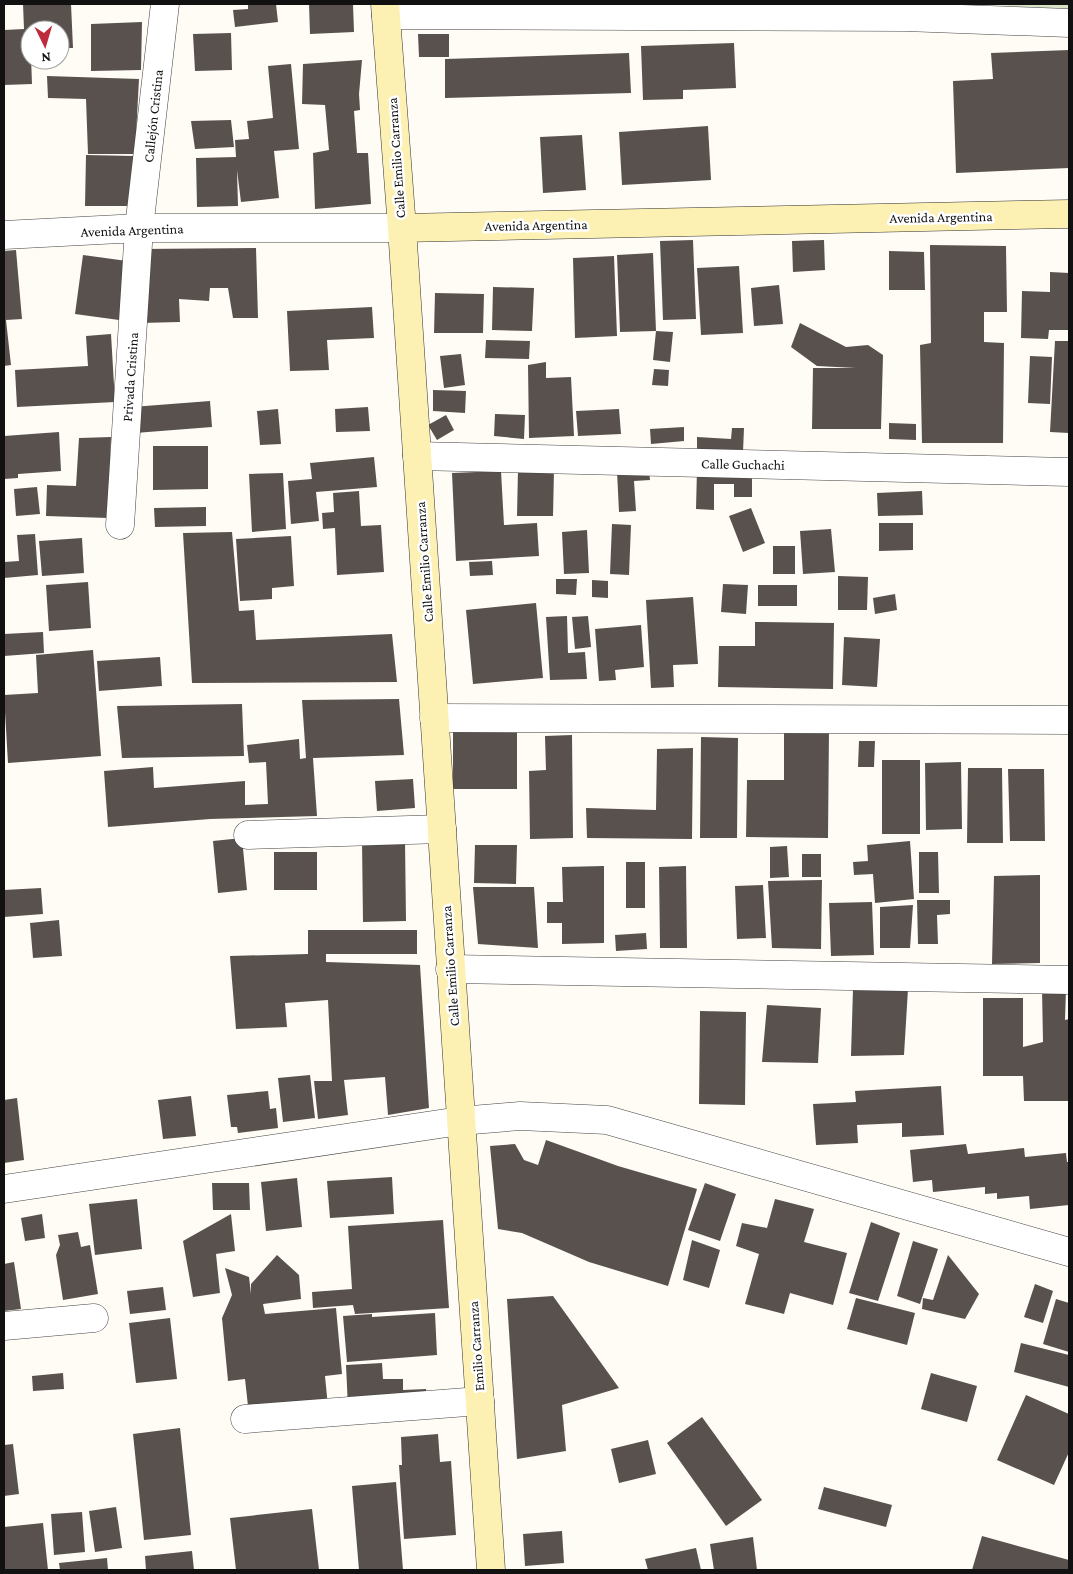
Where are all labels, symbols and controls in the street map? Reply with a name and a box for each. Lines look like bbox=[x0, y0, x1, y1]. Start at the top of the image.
north arrow bbox=[20, 20, 70, 70]
text: N bbox=[40, 50, 52, 66]
street label: Callejón Cristina bbox=[140, 68, 167, 163]
street label: Calle Emilio Carranza bbox=[384, 97, 408, 219]
street label: Avenida Argentina bbox=[889, 208, 993, 226]
street label: Avenida Argentina bbox=[484, 216, 588, 234]
street label: Avenida Argentina bbox=[80, 220, 184, 240]
street label: Privada Cristina bbox=[119, 331, 141, 422]
street label: Calle Guchachi bbox=[701, 455, 785, 473]
street label: Calle Emilio Carranza bbox=[412, 501, 436, 623]
street label: Calle Emilio Carranza bbox=[438, 905, 462, 1027]
street label: Emilio Carranza bbox=[465, 1300, 487, 1392]

